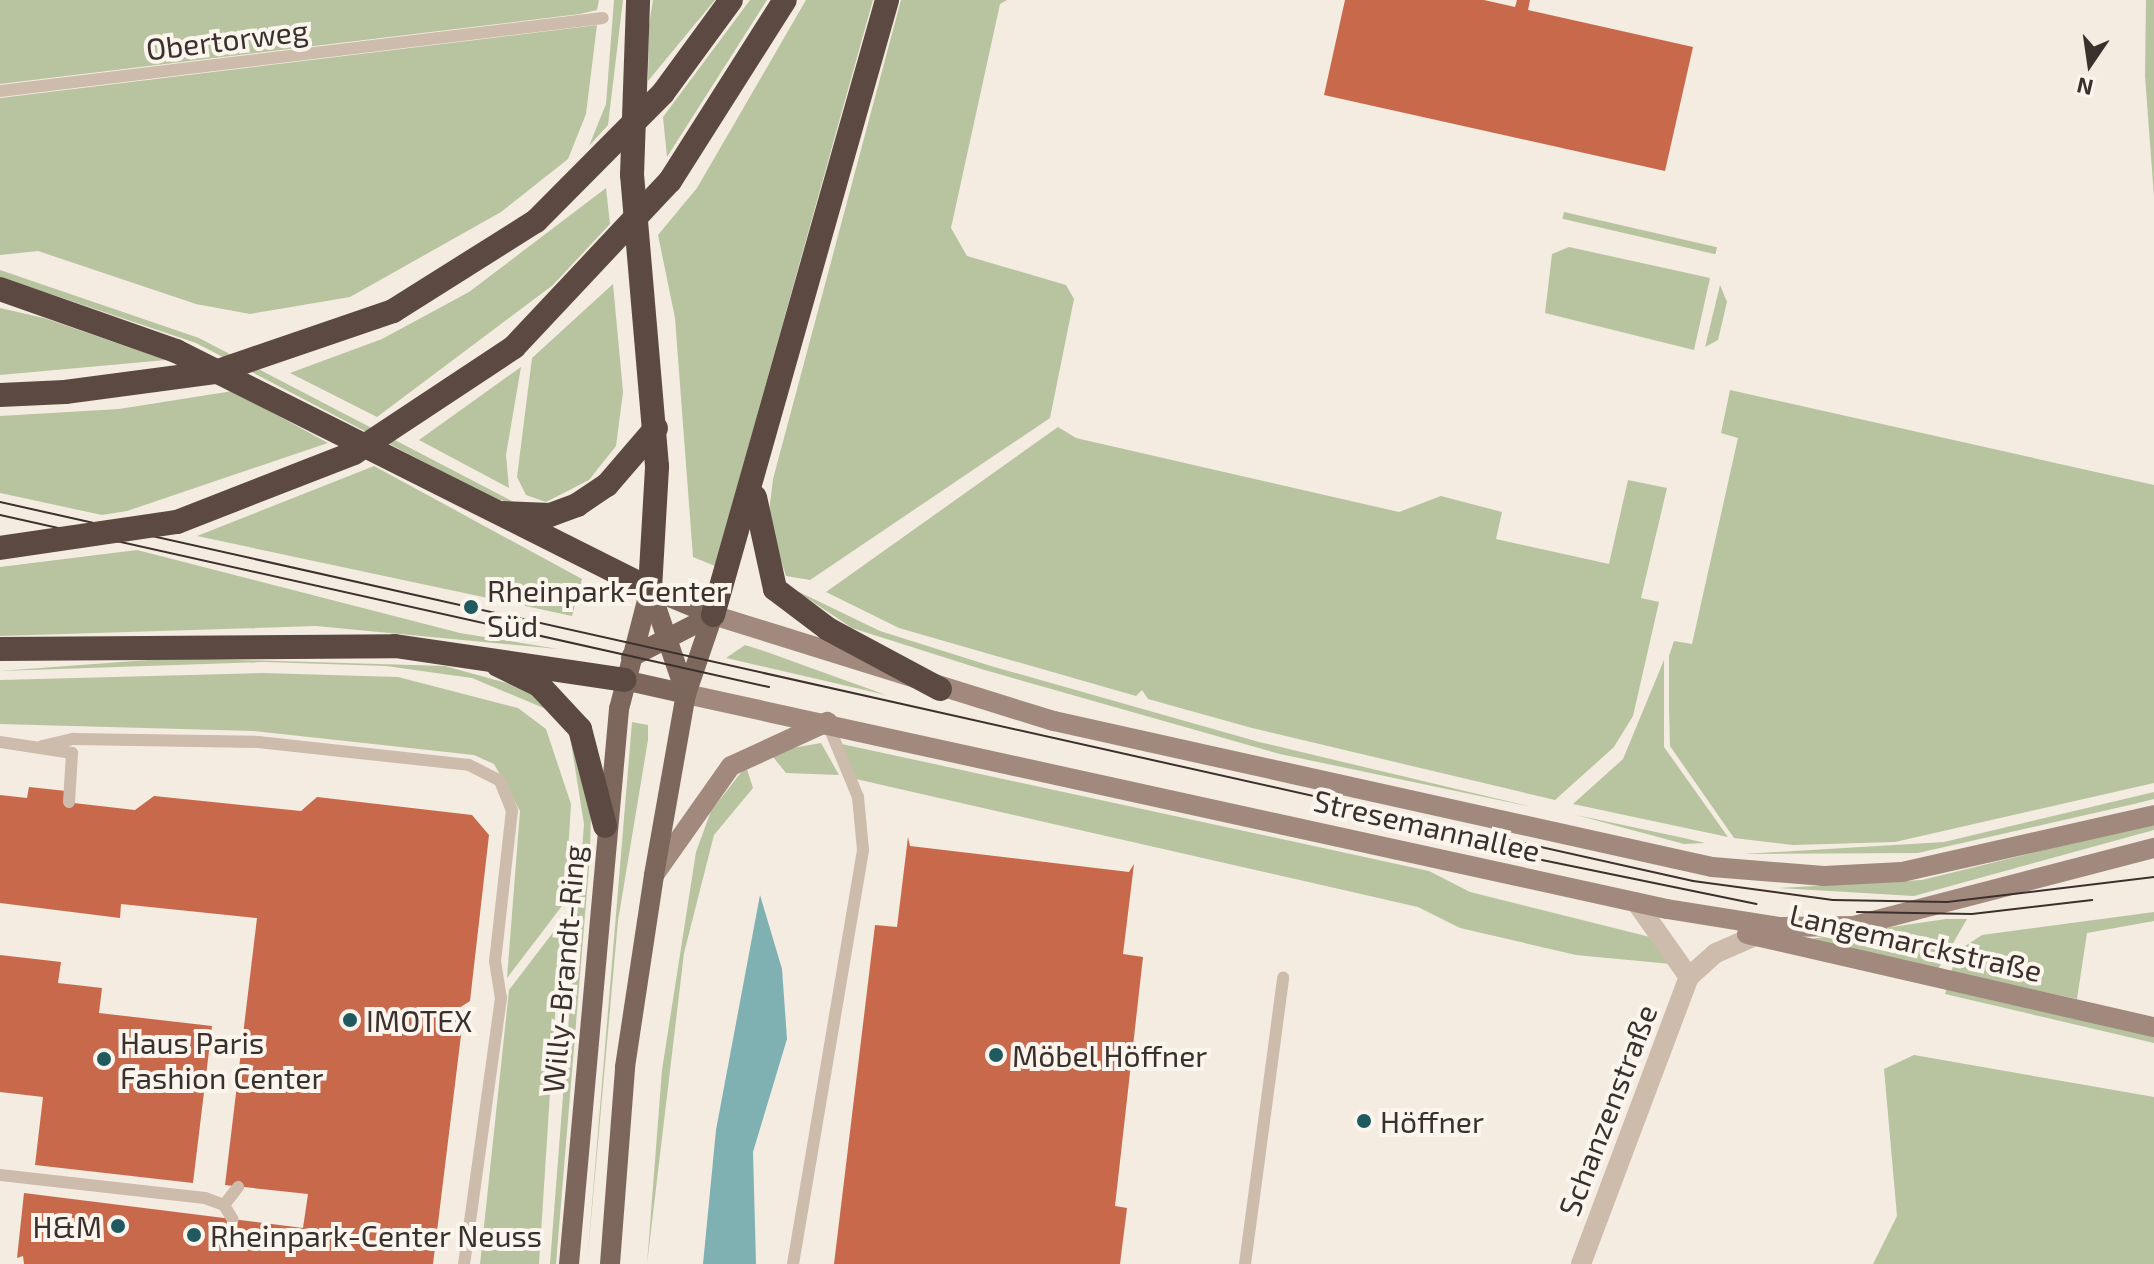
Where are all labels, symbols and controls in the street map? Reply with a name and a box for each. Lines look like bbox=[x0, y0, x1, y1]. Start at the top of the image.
street label: Obertorweg bbox=[144, 11, 310, 67]
north arrow bbox=[2050, 24, 2130, 104]
text: N bbox=[2074, 73, 2095, 102]
place label: Rheinpark-Center Süd bbox=[487, 572, 728, 642]
marker: Rheinpark-Center Süd bbox=[462, 598, 480, 616]
street label: Stresemannallee bbox=[1310, 781, 1544, 869]
street label: Willy-Brandt-Ring bbox=[534, 843, 592, 1095]
street label: Langemarckstraße bbox=[1786, 895, 2046, 989]
street label: Schanzenstraße bbox=[1550, 999, 1664, 1221]
place label: IMOTEX bbox=[366, 1002, 472, 1038]
marker: IMOTEX bbox=[341, 1011, 359, 1029]
place label: Haus Paris Fashion Center bbox=[120, 1024, 323, 1094]
place label: Möbel Höffner bbox=[1012, 1037, 1208, 1073]
marker: Möbel Höffner bbox=[987, 1046, 1005, 1064]
marker: Haus Paris Fashion Center bbox=[95, 1050, 113, 1068]
place label: Höffner bbox=[1380, 1103, 1484, 1139]
marker: Höffner bbox=[1355, 1112, 1373, 1130]
place label: H&M bbox=[32, 1208, 102, 1244]
marker: H&M bbox=[109, 1217, 127, 1235]
place label: Rheinpark-Center Neuss bbox=[210, 1217, 543, 1253]
marker: Rheinpark-Center Neuss bbox=[185, 1226, 203, 1244]

